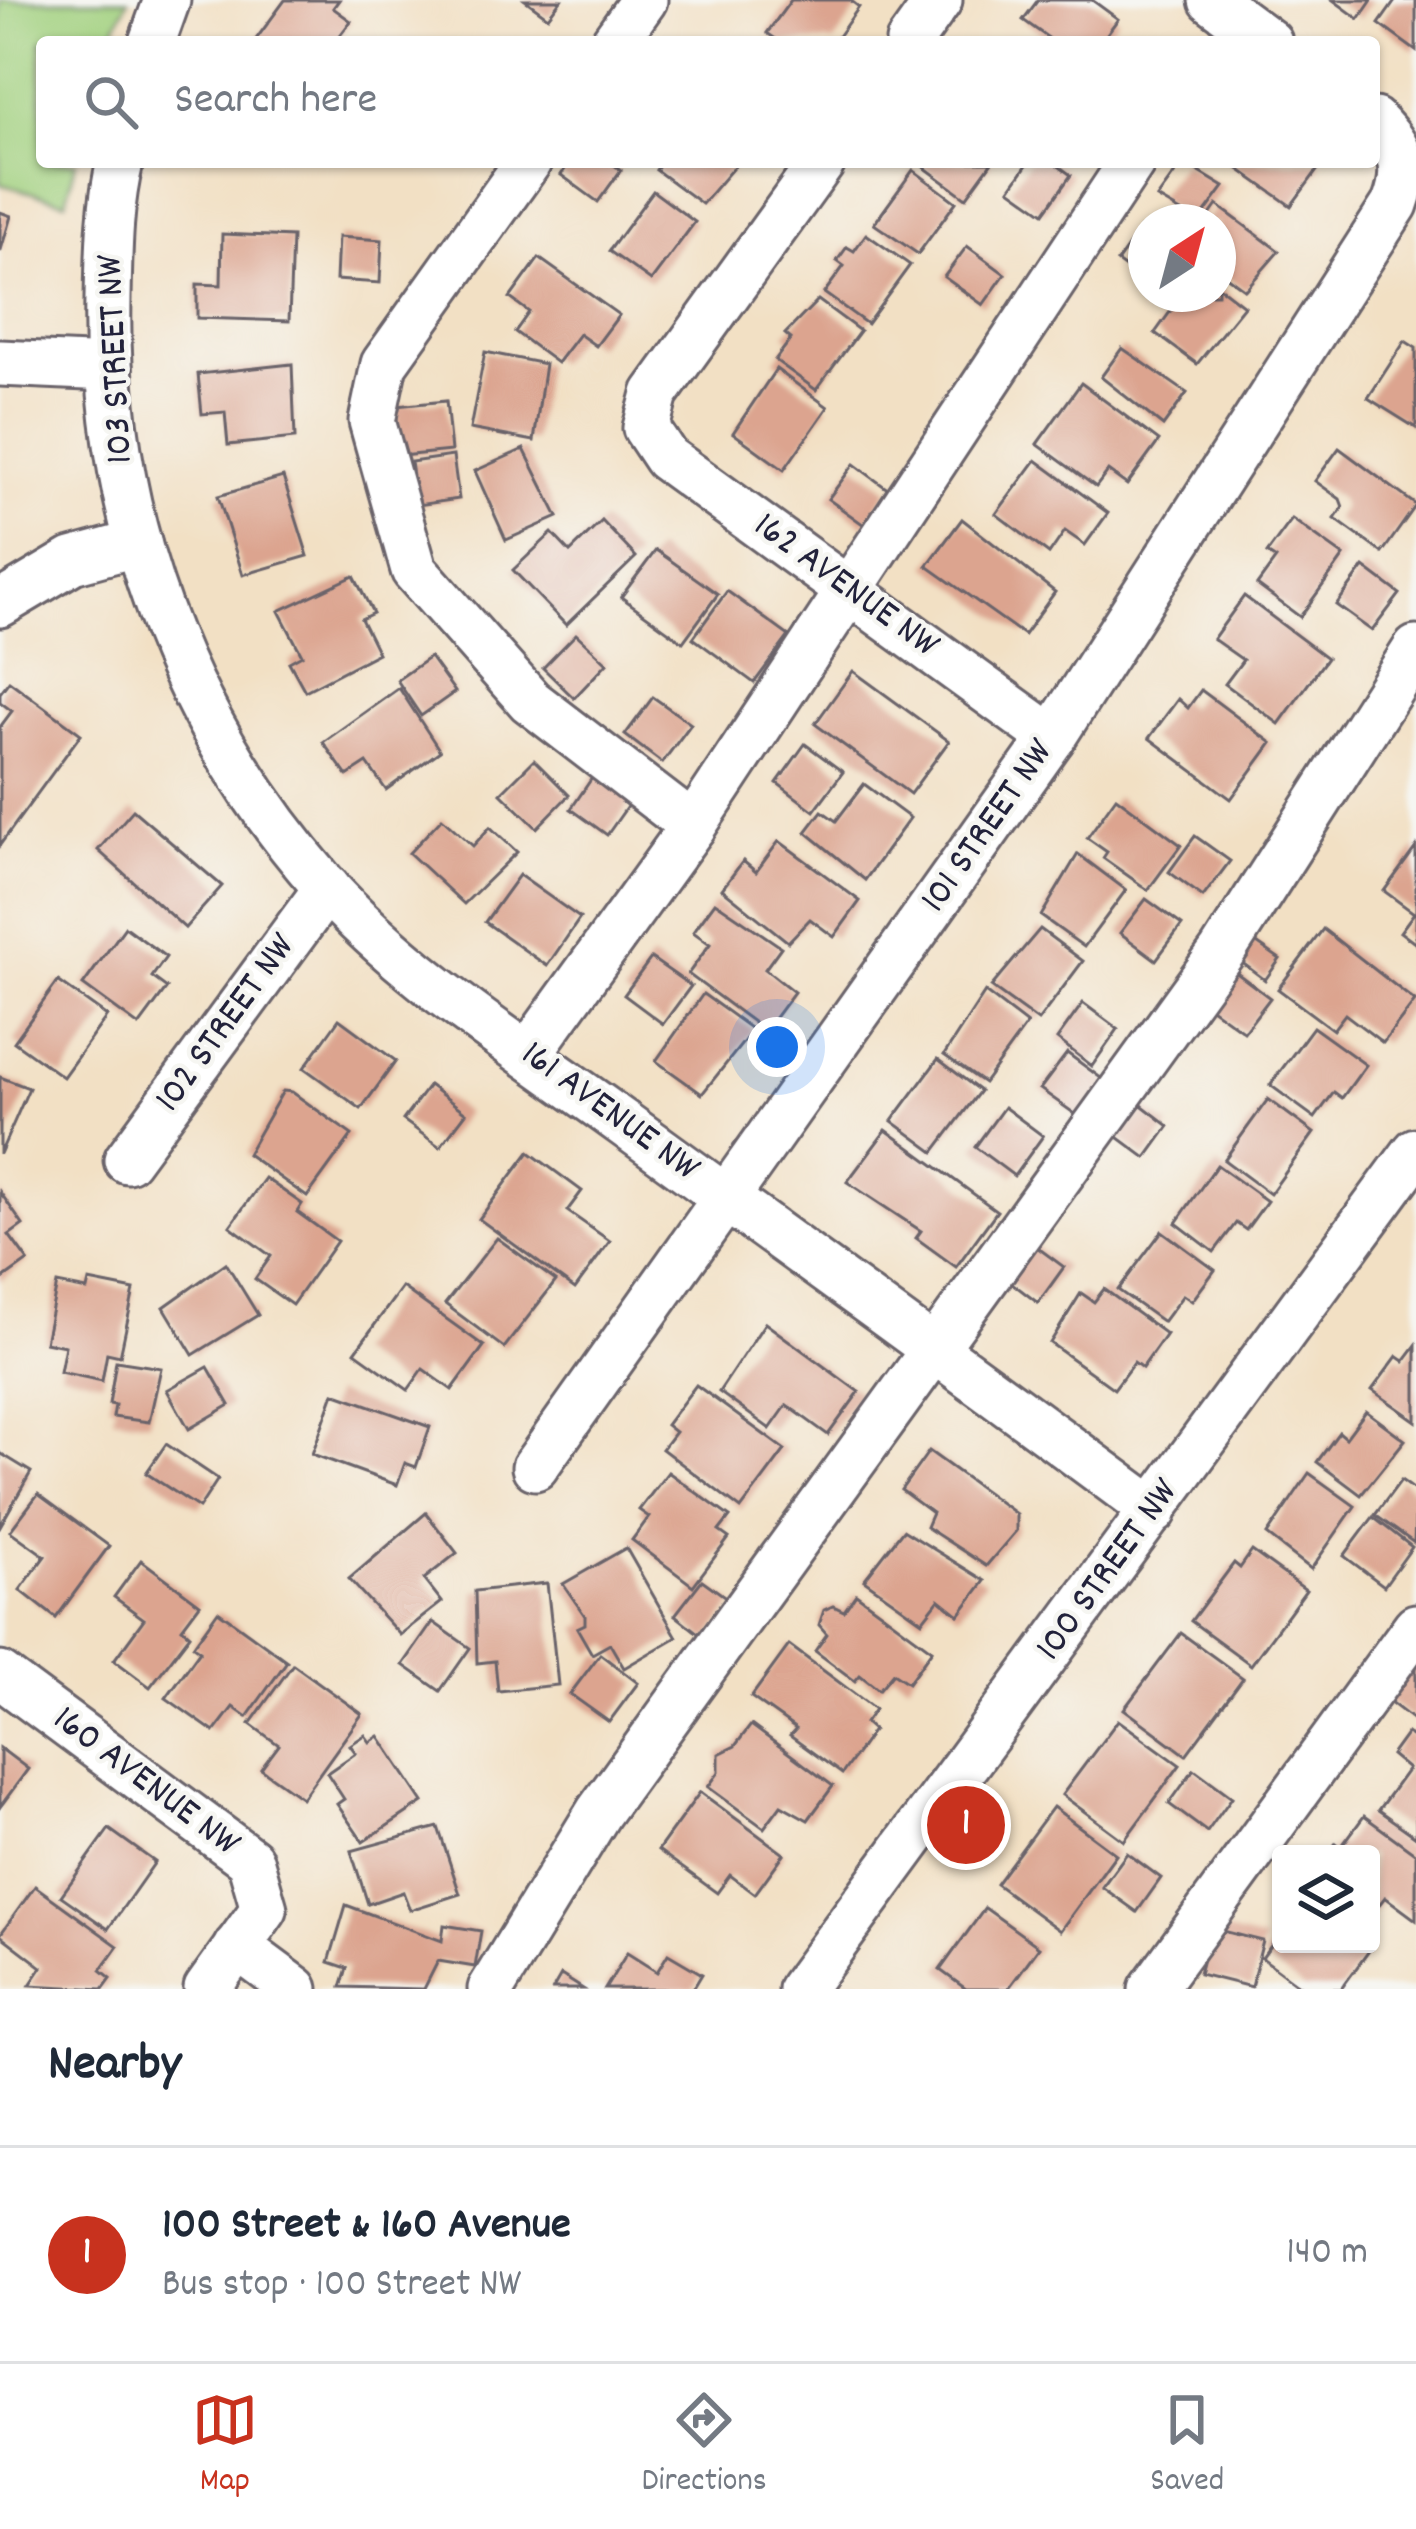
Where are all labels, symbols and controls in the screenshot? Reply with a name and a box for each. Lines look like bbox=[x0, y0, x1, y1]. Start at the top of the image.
search box bbox=[36, 36, 1380, 168]
icon: search bbox=[78, 69, 144, 135]
text: Search here bbox=[174, 70, 377, 134]
north arrow bbox=[1128, 204, 1236, 312]
street label: 103 STREET NW bbox=[84, 252, 150, 465]
street label: 162 AVENUE NW bbox=[741, 501, 950, 674]
street label: 101 STREET NW bbox=[909, 729, 1069, 925]
street label: 102 STREET NW bbox=[143, 923, 311, 1125]
your location bbox=[747, 1017, 807, 1077]
street label: 161 AVENUE NW bbox=[508, 1029, 710, 1197]
street label: 100 STREET NW bbox=[1024, 1468, 1194, 1673]
street label: 160 AVENUE NW bbox=[40, 1694, 251, 1872]
pin: 1 bbox=[927, 1780, 1005, 1870]
map controls bbox=[1272, 1845, 1380, 1953]
button: layers bbox=[1272, 1845, 1380, 1953]
text: Nearby bbox=[48, 2031, 181, 2103]
text: 100 Street & 160 Avenue bbox=[162, 2195, 571, 2259]
text: 1 bbox=[83, 2227, 91, 2282]
text: 140 m bbox=[1286, 2227, 1368, 2282]
text: Bus stop · 100 Street NW bbox=[162, 2259, 521, 2314]
tab: Map bbox=[192, 2387, 258, 2506]
tab: Directions bbox=[642, 2387, 767, 2506]
tab: Saved bbox=[1150, 2387, 1224, 2506]

